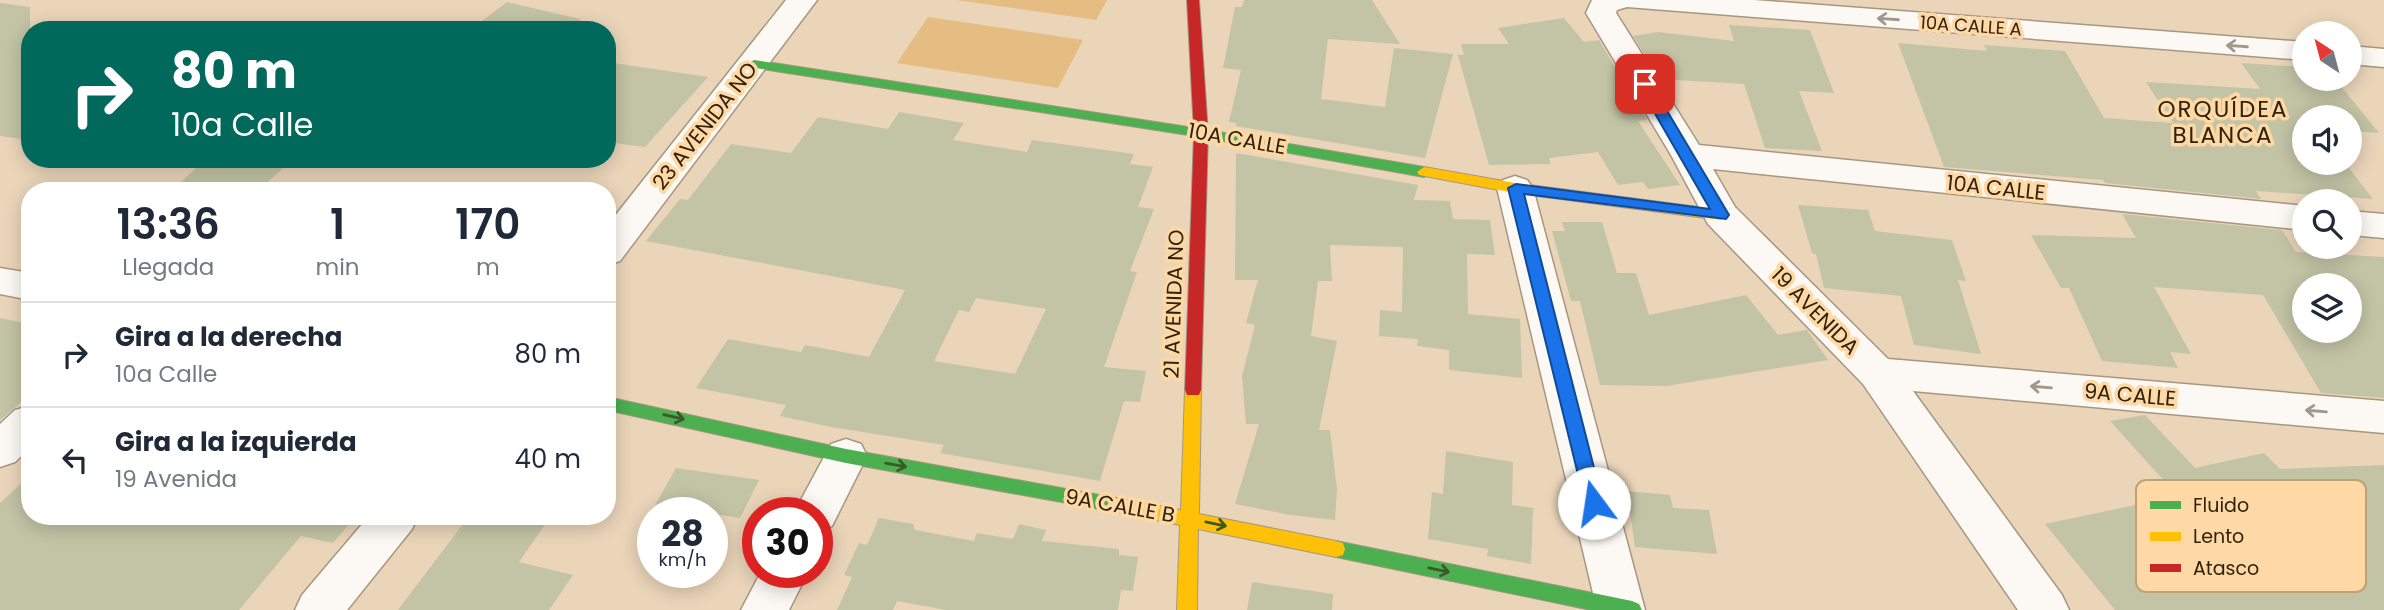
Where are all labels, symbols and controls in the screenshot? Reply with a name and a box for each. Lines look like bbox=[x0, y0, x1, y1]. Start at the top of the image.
street label: 10A CALLE A bbox=[1919, 9, 2023, 42]
one-way arrow bbox=[1877, 12, 1900, 25]
north arrow bbox=[2292, 21, 2362, 91]
map controls bbox=[2292, 21, 2362, 343]
text: 80 m bbox=[171, 37, 297, 105]
one-way arrow bbox=[2226, 39, 2248, 52]
icon: right bbox=[56, 49, 147, 140]
pin bbox=[1615, 54, 1675, 114]
street label: 23 AVENIDA NO bbox=[645, 56, 764, 196]
icon: arrive bbox=[1626, 65, 1664, 103]
district label: ORQUÍDEA BLANCA bbox=[2158, 93, 2288, 151]
text: 10a Calle bbox=[171, 102, 313, 147]
button: sound bbox=[2292, 105, 2362, 175]
street label: 10A CALLE bbox=[1186, 116, 1288, 161]
street label: 10A CALLE bbox=[1945, 168, 2047, 207]
button: search bbox=[2292, 189, 2362, 259]
text: 13:36 bbox=[117, 195, 220, 254]
text: 1 bbox=[330, 195, 345, 254]
text: 170 bbox=[455, 195, 520, 254]
street label: 21 AVENIDA NO bbox=[1156, 229, 1191, 379]
text: Llegada bbox=[122, 251, 214, 283]
text: min bbox=[315, 251, 360, 283]
text: m bbox=[476, 251, 500, 283]
street label: 19 AVENIDA bbox=[1765, 260, 1866, 361]
button: layers bbox=[2292, 273, 2362, 343]
text: Gira a la derecha bbox=[115, 319, 343, 355]
icon: right bbox=[56, 336, 94, 374]
text: 80 m bbox=[515, 336, 581, 372]
text: 10a Calle bbox=[115, 358, 217, 390]
street label: 9A CALLE bbox=[2083, 376, 2177, 413]
one-way arrow bbox=[2030, 380, 2052, 393]
one-way arrow bbox=[2305, 404, 2328, 417]
one-way arrow bbox=[662, 411, 685, 425]
text: Gira a la izquierda bbox=[115, 424, 357, 460]
icon: left bbox=[56, 441, 94, 479]
text: 40 m bbox=[515, 441, 581, 477]
one-way arrow bbox=[884, 459, 907, 472]
text: 19 Avenida bbox=[115, 463, 237, 495]
position arrow bbox=[1557, 466, 1631, 540]
legend bbox=[2136, 480, 2366, 592]
street label: 9A CALLE B bbox=[1063, 482, 1177, 529]
text: Fluido bbox=[2193, 492, 2249, 519]
speed limit sign: 30 bbox=[742, 497, 833, 588]
text: 28 bbox=[661, 509, 704, 558]
one-way arrow bbox=[1204, 517, 1227, 531]
text: Lento bbox=[2193, 523, 2244, 550]
text: km/h bbox=[659, 547, 706, 572]
text: Atasco bbox=[2193, 555, 2259, 582]
one-way arrow bbox=[1427, 563, 1450, 577]

